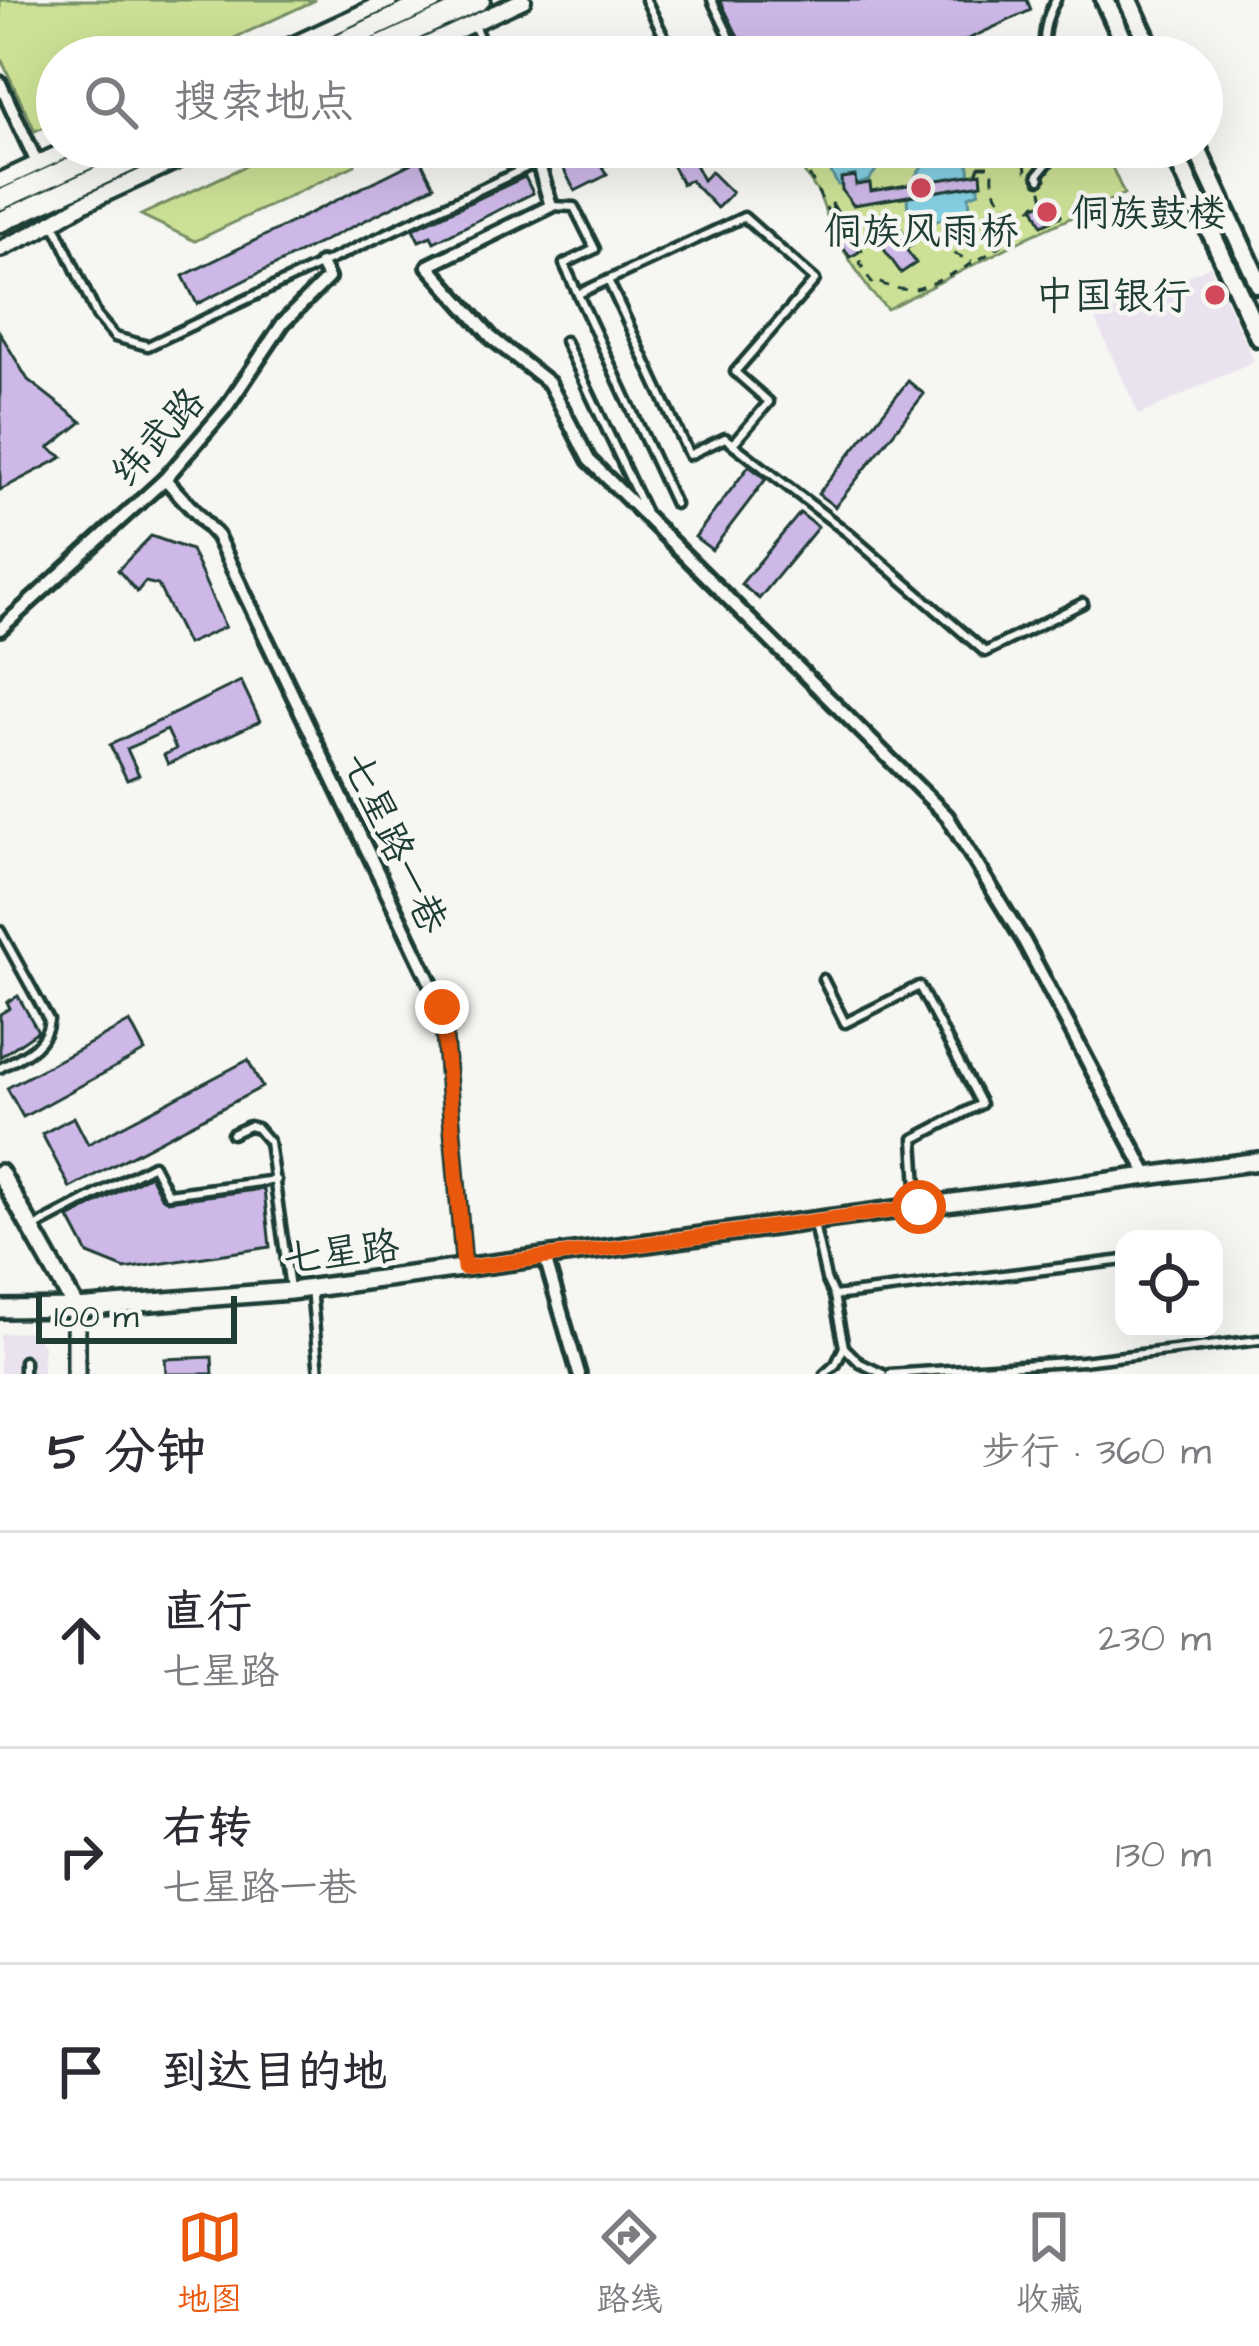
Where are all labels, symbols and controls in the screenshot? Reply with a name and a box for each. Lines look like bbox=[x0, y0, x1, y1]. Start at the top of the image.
search box bbox=[36, 36, 1223, 168]
icon: search bbox=[78, 69, 144, 135]
text: 搜索地点 bbox=[174, 72, 354, 134]
marker: 侗族风雨桥 bbox=[908, 175, 934, 201]
place label: 侗族鼓楼 bbox=[1071, 188, 1227, 242]
marker: 侗族鼓楼 bbox=[1034, 199, 1060, 225]
place label: 侗族风雨桥 bbox=[823, 206, 1019, 260]
place label: 中国银行 bbox=[1035, 271, 1191, 325]
marker: 中国银行 bbox=[1202, 282, 1228, 308]
street label: 纬武路 bbox=[100, 376, 218, 500]
street label: 七星路一巷 bbox=[328, 743, 459, 943]
route end bbox=[415, 980, 469, 1034]
route start bbox=[892, 1180, 946, 1234]
street label: 七星路 bbox=[280, 1220, 403, 1288]
map controls bbox=[1115, 1230, 1223, 1338]
button: locate bbox=[1115, 1230, 1223, 1338]
scale bar bbox=[36, 1290, 237, 1343]
text: 100 m bbox=[54, 1294, 139, 1340]
text: 5 分钟 bbox=[48, 1418, 207, 1489]
text: 步行 · 360 m bbox=[981, 1426, 1211, 1480]
text: 直行 bbox=[162, 1582, 252, 1644]
icon: ahead bbox=[48, 1607, 114, 1673]
text: 230 m bbox=[1098, 1613, 1211, 1667]
text: 七星路 bbox=[162, 1646, 279, 1700]
text: 右转 bbox=[162, 1798, 252, 1860]
icon: right bbox=[48, 1823, 114, 1889]
text: 130 m bbox=[1116, 1829, 1211, 1883]
text: 七星路一巷 bbox=[162, 1862, 357, 1916]
icon: arrive bbox=[48, 2039, 114, 2105]
text: 到达目的地 bbox=[162, 2042, 387, 2104]
tab: 地图 bbox=[177, 2204, 243, 2323]
tab: 路线 bbox=[596, 2204, 662, 2323]
tab: 收藏 bbox=[1016, 2204, 1082, 2323]

